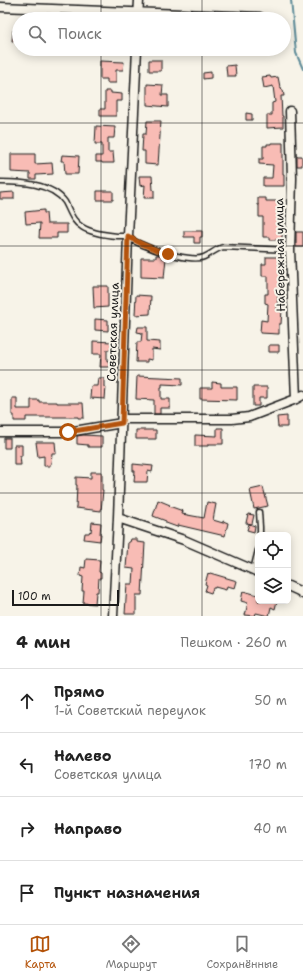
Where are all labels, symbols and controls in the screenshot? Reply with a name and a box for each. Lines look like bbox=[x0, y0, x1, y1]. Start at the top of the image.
search box bbox=[12, 12, 291, 56]
icon: search bbox=[26, 23, 48, 45]
text: Поиск bbox=[58, 24, 102, 44]
street label: Набережная улица bbox=[271, 197, 289, 312]
route end bbox=[159, 245, 177, 263]
street label: Советская улица bbox=[103, 282, 123, 382]
route start bbox=[59, 423, 77, 441]
map controls bbox=[255, 532, 291, 604]
button: locate bbox=[255, 532, 291, 568]
button: layers bbox=[255, 568, 291, 604]
scale bar bbox=[12, 588, 119, 607]
text: 100 m bbox=[18, 589, 51, 604]
text: 4 мин bbox=[16, 631, 71, 653]
text: Пешком · 260 m bbox=[181, 634, 287, 651]
text: Прямо bbox=[54, 682, 104, 702]
icon: ahead bbox=[16, 690, 38, 712]
text: 50 m bbox=[254, 692, 287, 709]
text: 1-й Советский переулок bbox=[54, 702, 206, 719]
text: Налево bbox=[54, 746, 112, 766]
icon: left bbox=[16, 754, 38, 776]
text: 170 m bbox=[249, 756, 287, 773]
text: Советская улица bbox=[54, 766, 162, 783]
icon: right bbox=[16, 818, 38, 840]
text: Направо bbox=[54, 819, 122, 839]
text: 40 m bbox=[253, 820, 287, 837]
icon: arrive bbox=[16, 882, 38, 904]
text: Пункт назначения bbox=[54, 883, 200, 903]
tab: Карта bbox=[25, 933, 56, 972]
tab: Маршрут bbox=[106, 933, 157, 972]
tab: Сохранённые bbox=[206, 933, 278, 972]

